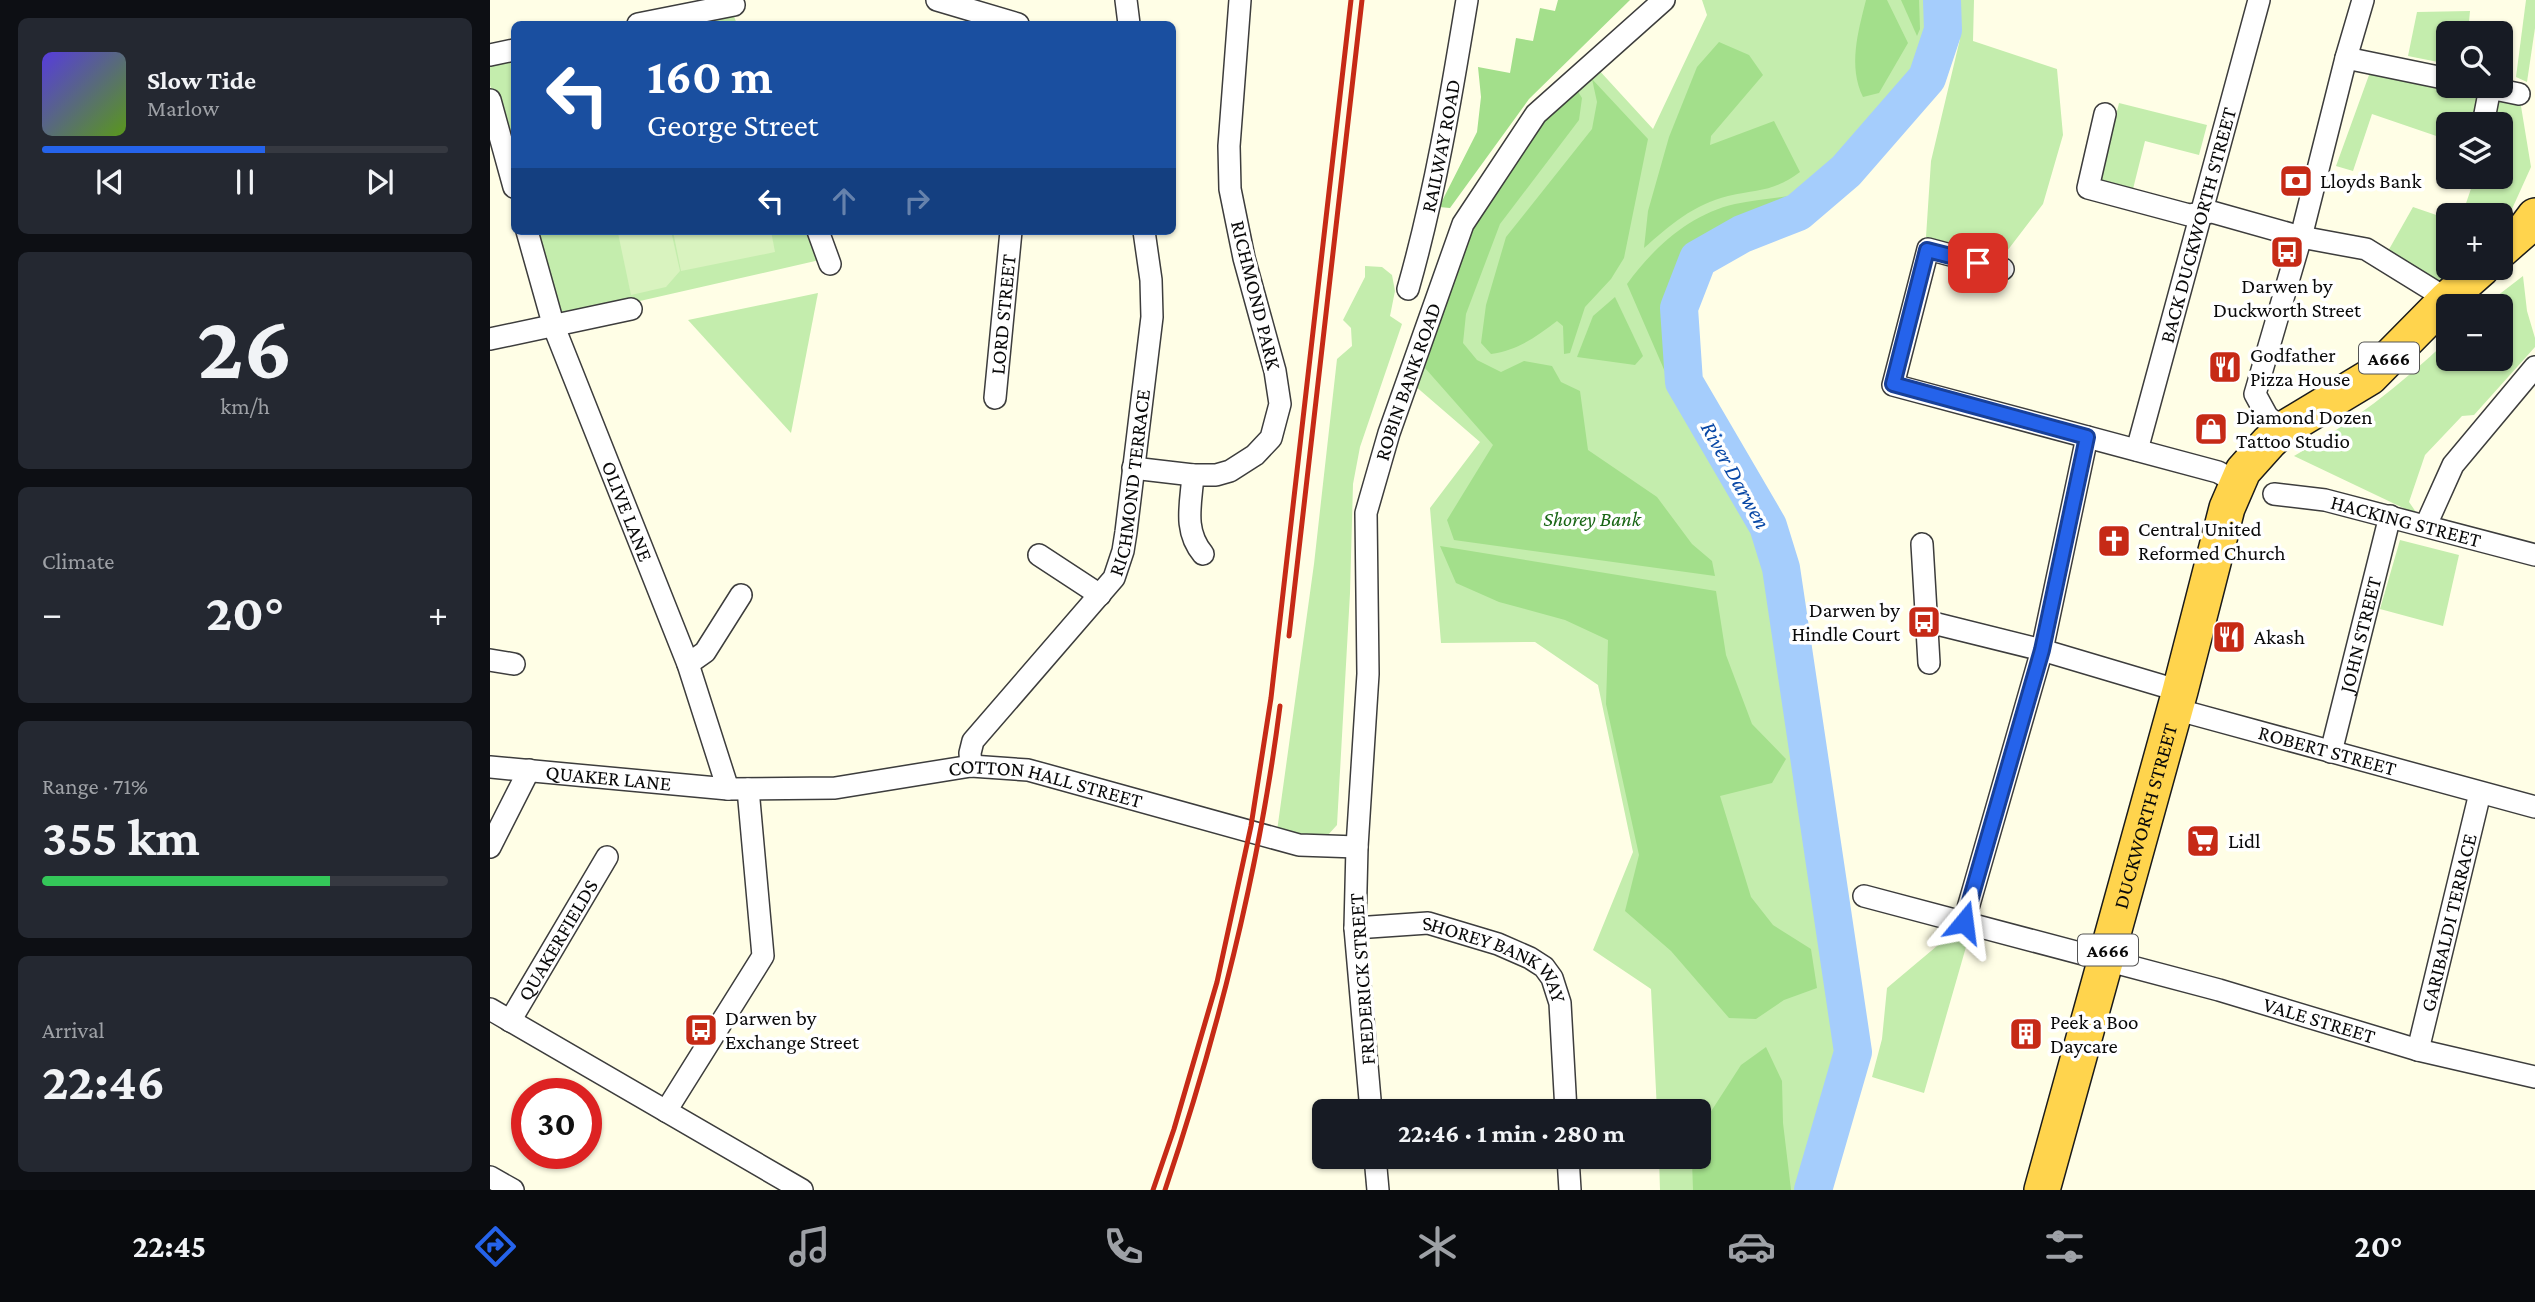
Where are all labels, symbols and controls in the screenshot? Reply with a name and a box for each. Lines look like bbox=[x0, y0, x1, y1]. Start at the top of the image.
map controls bbox=[2436, 21, 2513, 371]
button: search bbox=[2436, 21, 2513, 98]
icon: left bbox=[532, 49, 623, 140]
text: 160 m bbox=[647, 49, 773, 104]
text: Slow Tide bbox=[147, 66, 256, 95]
street label: RAILWAY ROAD bbox=[1416, 78, 1465, 215]
text: Marlow bbox=[147, 95, 219, 121]
street label: BACK DUCKWORTH STREET bbox=[2155, 104, 2242, 346]
text: George Street bbox=[647, 107, 818, 143]
button: layers bbox=[2436, 112, 2513, 189]
bank icon: Lloyds Bank bbox=[2277, 162, 2315, 200]
icon: previous bbox=[91, 163, 129, 201]
icon: pause bbox=[226, 163, 264, 201]
icon: next bbox=[361, 163, 399, 201]
place label: Lloyds Bank bbox=[2320, 169, 2422, 193]
icon: left bbox=[752, 182, 790, 220]
icon: ahead bbox=[825, 182, 863, 220]
icon: right bbox=[898, 182, 936, 220]
button: + bbox=[2436, 203, 2513, 280]
street label: RICHMOND PARK bbox=[1226, 218, 1286, 373]
pin bbox=[1948, 233, 2008, 293]
bus stop icon: Darwen by Duckworth Street bbox=[2268, 233, 2306, 271]
icon: arrive bbox=[1959, 244, 1997, 282]
street label: LORD STREET bbox=[985, 252, 1021, 376]
place label: Darwen by Duckworth Street bbox=[2213, 274, 2362, 322]
button: − bbox=[2436, 294, 2513, 371]
text: 26 bbox=[197, 296, 293, 398]
street label: ROBIN BANK ROAD bbox=[1370, 299, 1446, 463]
road number: A666 bbox=[2359, 342, 2419, 374]
place label: Godfather Pizza House bbox=[2250, 343, 2350, 391]
restaurant icon: Godfather Pizza House bbox=[2206, 348, 2244, 386]
street label: RICHMOND TERRACE bbox=[1103, 388, 1155, 579]
text: km/h bbox=[220, 393, 270, 419]
place label: Diamond Dozen Tattoo Studio bbox=[2236, 405, 2373, 453]
shop icon: Diamond Dozen Tattoo Studio bbox=[2192, 410, 2230, 448]
water label: River Darwen bbox=[1696, 417, 1776, 533]
street label: OLIVE LANE bbox=[597, 458, 658, 565]
street label: HACKING STREET bbox=[2328, 490, 2484, 553]
park label: Shorey Bank bbox=[1543, 507, 1642, 531]
place label: Central United Reformed Church bbox=[2138, 517, 2285, 565]
church icon: Central United Reformed Church bbox=[2095, 522, 2133, 560]
text: Climate bbox=[42, 548, 114, 574]
street label: JOHN STREET bbox=[2334, 573, 2387, 697]
text: 20° bbox=[206, 583, 284, 641]
text: − bbox=[42, 592, 62, 634]
text: + bbox=[428, 592, 448, 634]
place label: Darwen by Hindle Court bbox=[1791, 598, 1901, 646]
bus stop icon: Darwen by Hindle Court bbox=[1905, 603, 1943, 641]
restaurant icon: Akash bbox=[2210, 618, 2248, 656]
place label: Akash bbox=[2254, 625, 2305, 649]
street label: DUCKWORTH STREET bbox=[2108, 720, 2183, 912]
street label: ROBERT STREET bbox=[2256, 720, 2400, 781]
street label: COTTON HALL STREET bbox=[946, 754, 1146, 813]
street label: QUAKER LANE bbox=[545, 760, 672, 796]
text: Range · 71% bbox=[42, 773, 148, 799]
text: 355 km bbox=[42, 808, 200, 866]
supermarket icon: Lidl bbox=[2184, 822, 2222, 860]
place label: Lidl bbox=[2228, 829, 2261, 853]
street label: GARIBALDI TERRACE bbox=[2416, 831, 2482, 1014]
street label: QUAKERFIELDS bbox=[513, 875, 603, 1005]
position arrow bbox=[1927, 885, 2001, 959]
street label: FREDERICK STREET bbox=[1344, 892, 1380, 1066]
street label: SHOREY BANK WAY bbox=[1421, 911, 1571, 1007]
road number: A666 bbox=[2078, 934, 2138, 966]
street label: VALE STREET bbox=[2260, 992, 2379, 1049]
place label: Darwen by Exchange Street bbox=[725, 1006, 860, 1054]
place label: Peek a Boo Daycare bbox=[2050, 1010, 2139, 1058]
bus stop icon: Darwen by Exchange Street bbox=[682, 1011, 720, 1049]
building icon: Peek a Boo Daycare bbox=[2007, 1015, 2045, 1053]
text: Arrival bbox=[42, 1017, 105, 1043]
text: 22:46 bbox=[42, 1052, 165, 1110]
speed limit sign: 30 bbox=[511, 1078, 602, 1169]
text: 22:46 · 1 min · 280 m bbox=[1398, 1119, 1625, 1148]
icon: directions bbox=[471, 1222, 520, 1271]
icon: music bbox=[785, 1222, 834, 1271]
icon: phone bbox=[1099, 1222, 1148, 1271]
icon: climate bbox=[1413, 1222, 1462, 1271]
icon: car bbox=[1727, 1222, 1776, 1271]
icon: filters bbox=[2040, 1222, 2089, 1271]
text: 22:45 bbox=[132, 1228, 206, 1264]
text: 20° bbox=[2354, 1228, 2403, 1264]

